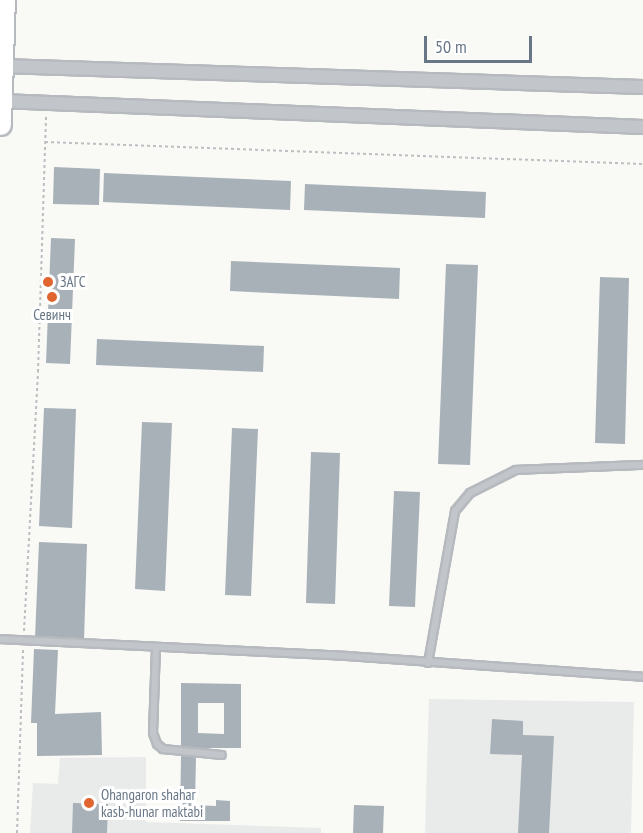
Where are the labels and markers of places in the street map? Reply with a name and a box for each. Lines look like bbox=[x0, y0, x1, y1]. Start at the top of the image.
place label: ЗАГС bbox=[60, 273, 86, 291]
marker: ЗАГС bbox=[41, 275, 55, 289]
marker: Севинч bbox=[45, 290, 59, 304]
place label: Севинч bbox=[33, 306, 71, 324]
place label: Ohangaron shahar kasb-hunar maktabi bbox=[101, 785, 203, 820]
marker: Ohangaron shahar kasb-hunar maktabi bbox=[82, 796, 96, 810]

